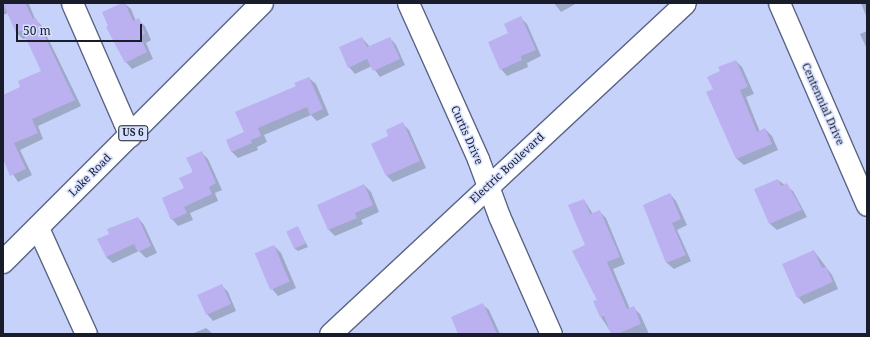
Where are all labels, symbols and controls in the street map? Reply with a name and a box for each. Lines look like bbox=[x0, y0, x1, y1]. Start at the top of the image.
scale bar bbox=[18, 16, 144, 42]
text: 50 m bbox=[23, 22, 51, 39]
street label: Centennial Drive bbox=[799, 61, 847, 147]
street label: Curtis Drive bbox=[448, 104, 486, 166]
road number: US 6 bbox=[118, 125, 148, 141]
street label: Electric Boulevard bbox=[467, 130, 547, 206]
street label: Lake Road bbox=[66, 151, 114, 199]

